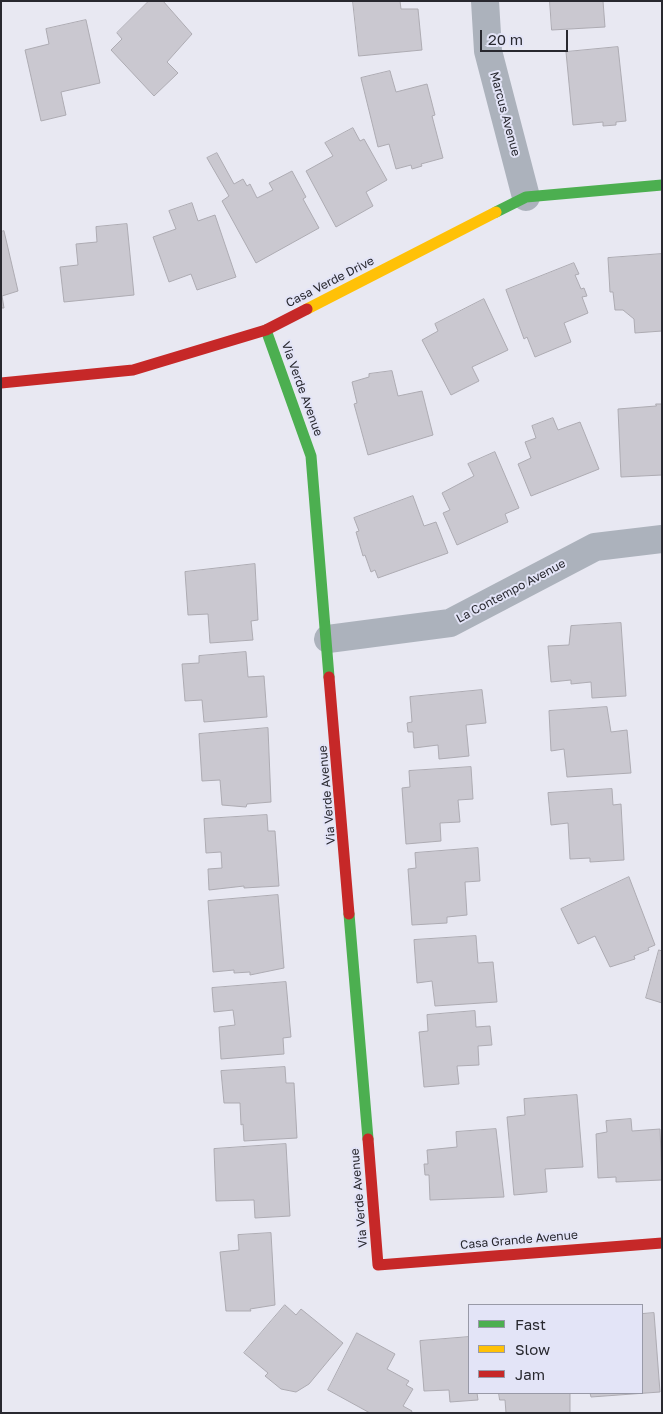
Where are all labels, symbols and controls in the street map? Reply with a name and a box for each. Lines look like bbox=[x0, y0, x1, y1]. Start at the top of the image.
scale bar bbox=[483, 20, 570, 52]
text: 20 m bbox=[488, 30, 523, 48]
street label: Marcus Avenue bbox=[487, 70, 523, 158]
street label: Casa Verde Drive bbox=[284, 254, 376, 310]
street label: Via Verde Avenue bbox=[278, 340, 326, 438]
street label: La Contempo Avenue bbox=[454, 556, 568, 626]
street label: Via Verde Avenue bbox=[315, 745, 339, 845]
street label: Via Verde Avenue bbox=[347, 1148, 371, 1248]
street label: Casa Grande Avenue bbox=[460, 1228, 578, 1252]
legend bbox=[468, 1304, 643, 1394]
text: Fast bbox=[515, 1315, 546, 1333]
text: Slow bbox=[515, 1340, 550, 1358]
text: Jam bbox=[515, 1365, 545, 1383]

